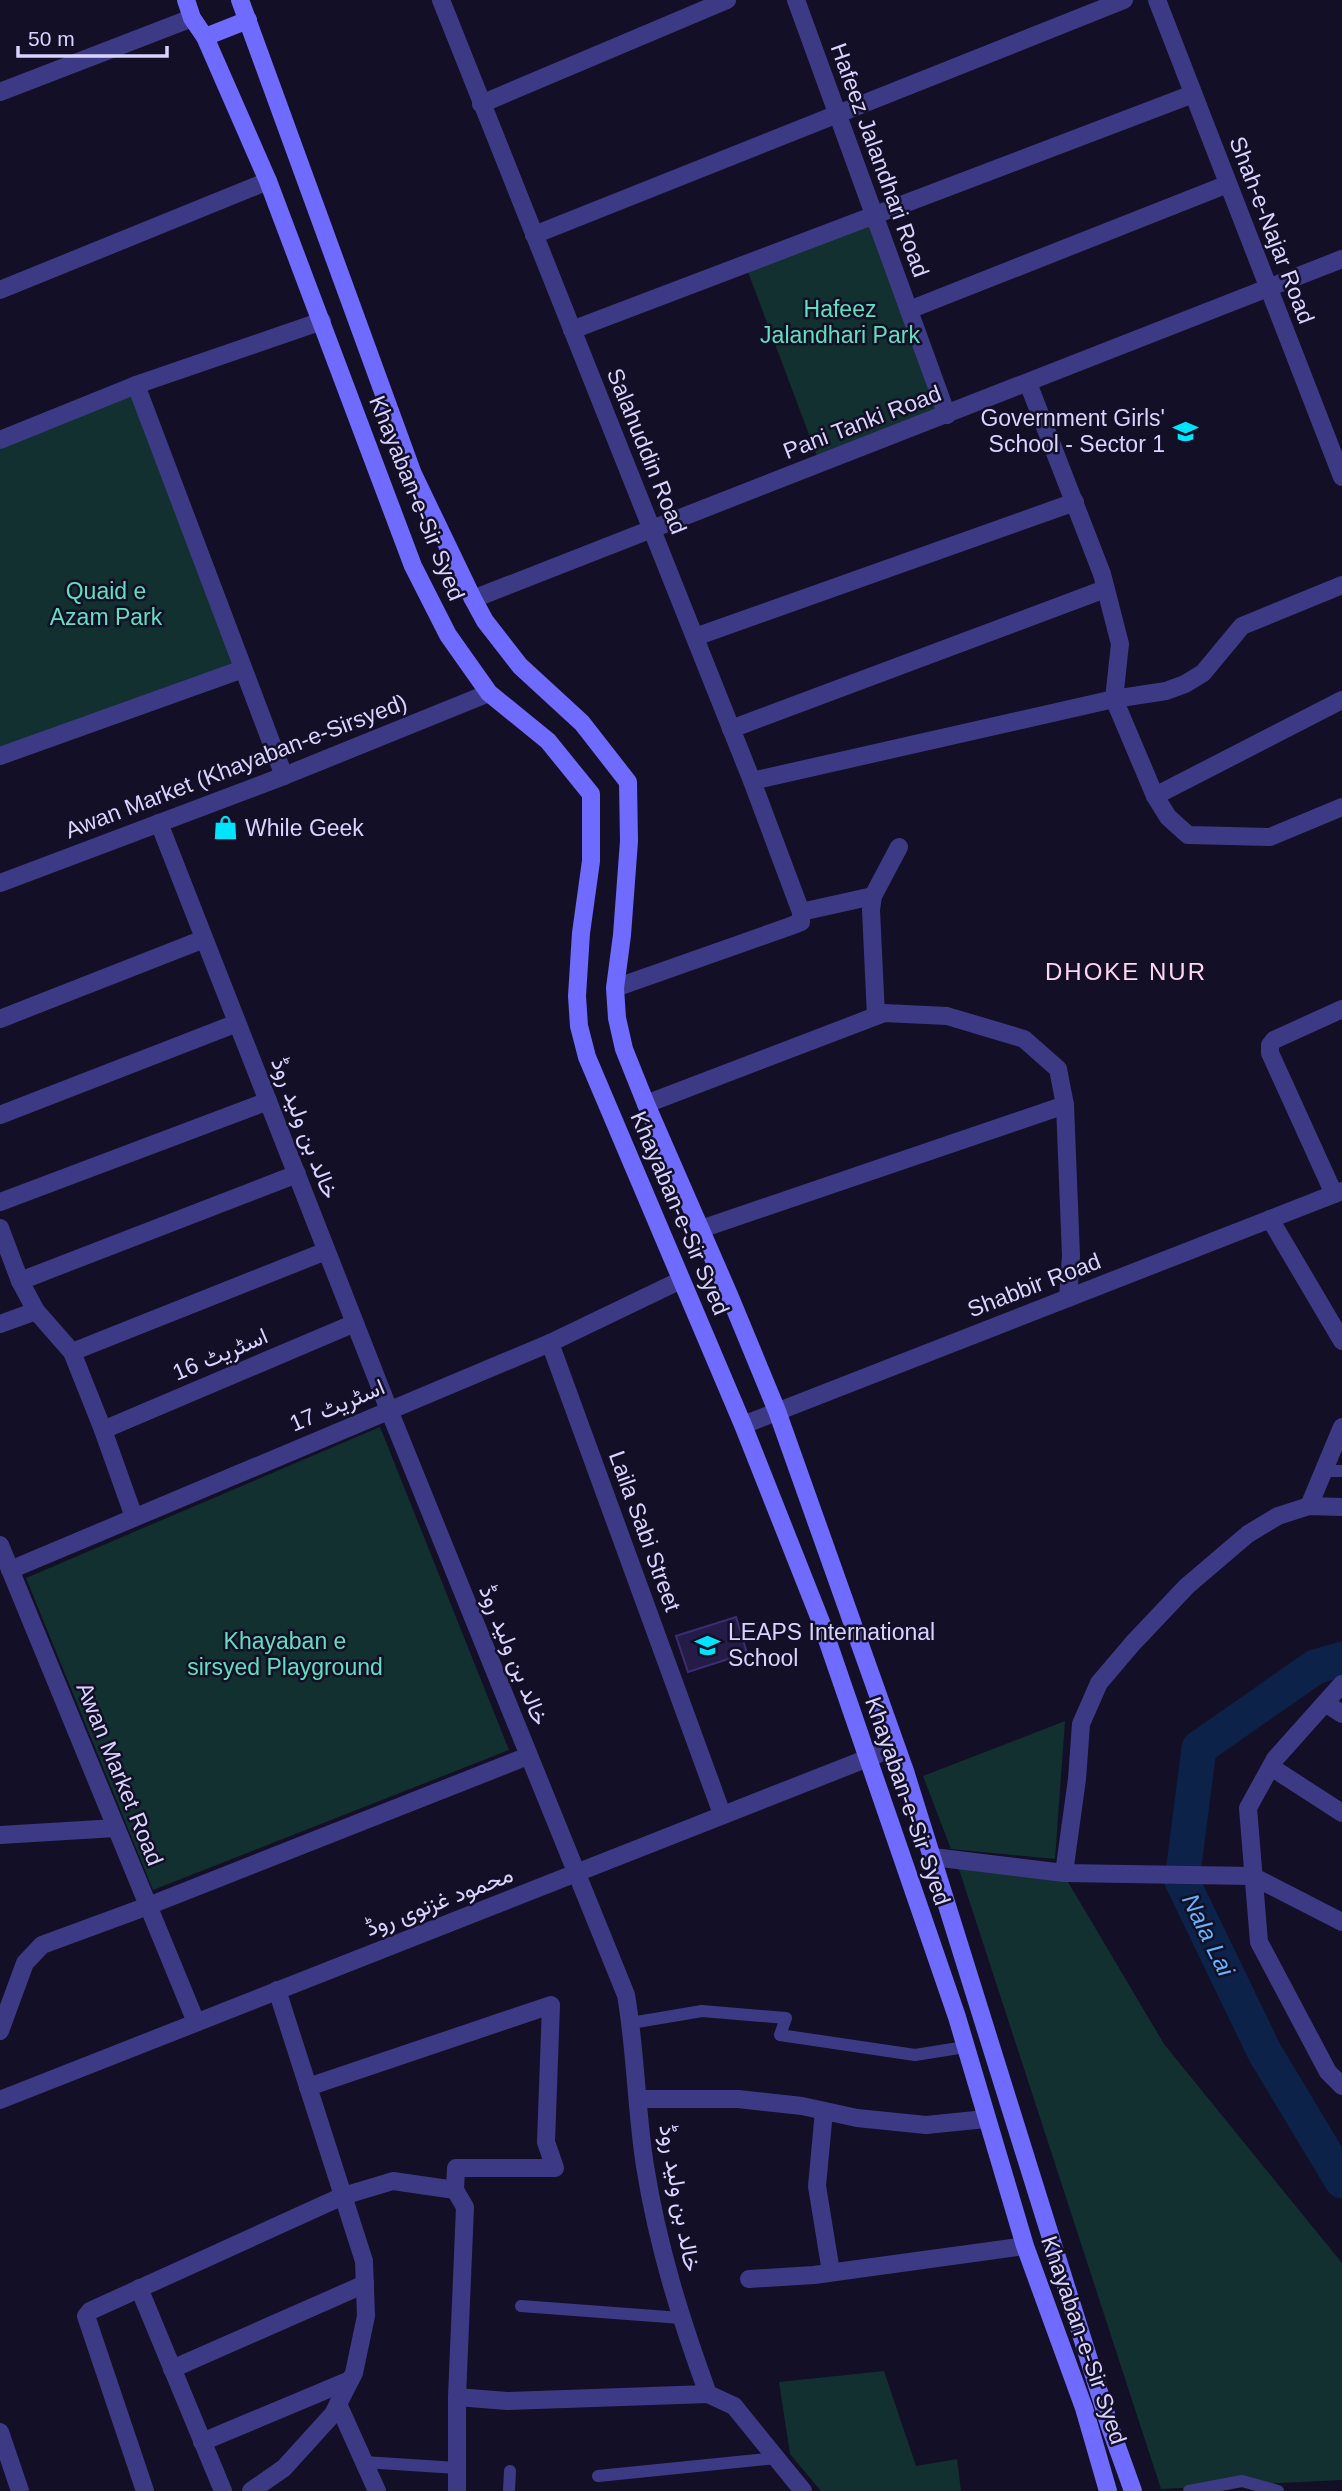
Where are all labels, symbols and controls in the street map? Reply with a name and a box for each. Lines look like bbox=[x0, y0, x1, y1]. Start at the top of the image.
scale bar bbox=[18, 14, 166, 58]
text: 50 m bbox=[28, 27, 75, 50]
street label: Hafeez Jalandhari Road bbox=[826, 40, 934, 280]
street label: Shah-e-Najar Road bbox=[1224, 133, 1320, 327]
park label: Hafeez Jalandhari Park bbox=[760, 296, 920, 348]
street label: Salahuddin Road bbox=[602, 364, 692, 538]
street label: Pani Tanki Road bbox=[779, 380, 945, 464]
street label: Khayaban-e-Sir Syed bbox=[364, 392, 470, 604]
place label: Government Girls' School - Sector 1 bbox=[980, 405, 1165, 457]
school or university icon: Government Girls' School - Sector 1 bbox=[1171, 417, 1199, 445]
park label: Quaid e Azam Park bbox=[50, 578, 163, 630]
street label: Awan Market (Khayaban-e-Sirsyed) bbox=[61, 689, 411, 843]
shop icon: While Geek bbox=[211, 814, 239, 842]
place label: While Geek bbox=[245, 815, 364, 841]
district label: DHOKE NUR bbox=[1045, 958, 1207, 985]
street label: خالد بن ولید روڈ bbox=[264, 1054, 344, 1203]
street label: Khayaban-e-Sir Syed bbox=[625, 1107, 735, 1319]
street label: Shabbir Road bbox=[964, 1248, 1104, 1322]
street label: اسٹریٹ 16 bbox=[169, 1322, 272, 1387]
street label: اسٹریٹ 17 bbox=[286, 1373, 389, 1438]
street label: Laila Sabi Street bbox=[604, 1447, 686, 1615]
street label: خالد بن ولید روڈ bbox=[472, 1581, 554, 1730]
place label: LEAPS International School bbox=[728, 1619, 935, 1671]
park label: Khayaban e sirsyed Playground bbox=[187, 1628, 383, 1680]
school or university icon: LEAPS International School bbox=[694, 1631, 722, 1659]
street label: Awan Market Road bbox=[71, 1679, 169, 1869]
street label: Khayaban-e-Sir Syed bbox=[860, 1693, 956, 1909]
street label: محمود غزنوی روڈ bbox=[361, 1861, 517, 1943]
water label: Nala Lai bbox=[1177, 1889, 1240, 1981]
street label: خالد بن ولید روڈ bbox=[652, 2122, 706, 2274]
street label: Khayaban-e-Sir Syed bbox=[1036, 2232, 1132, 2448]

